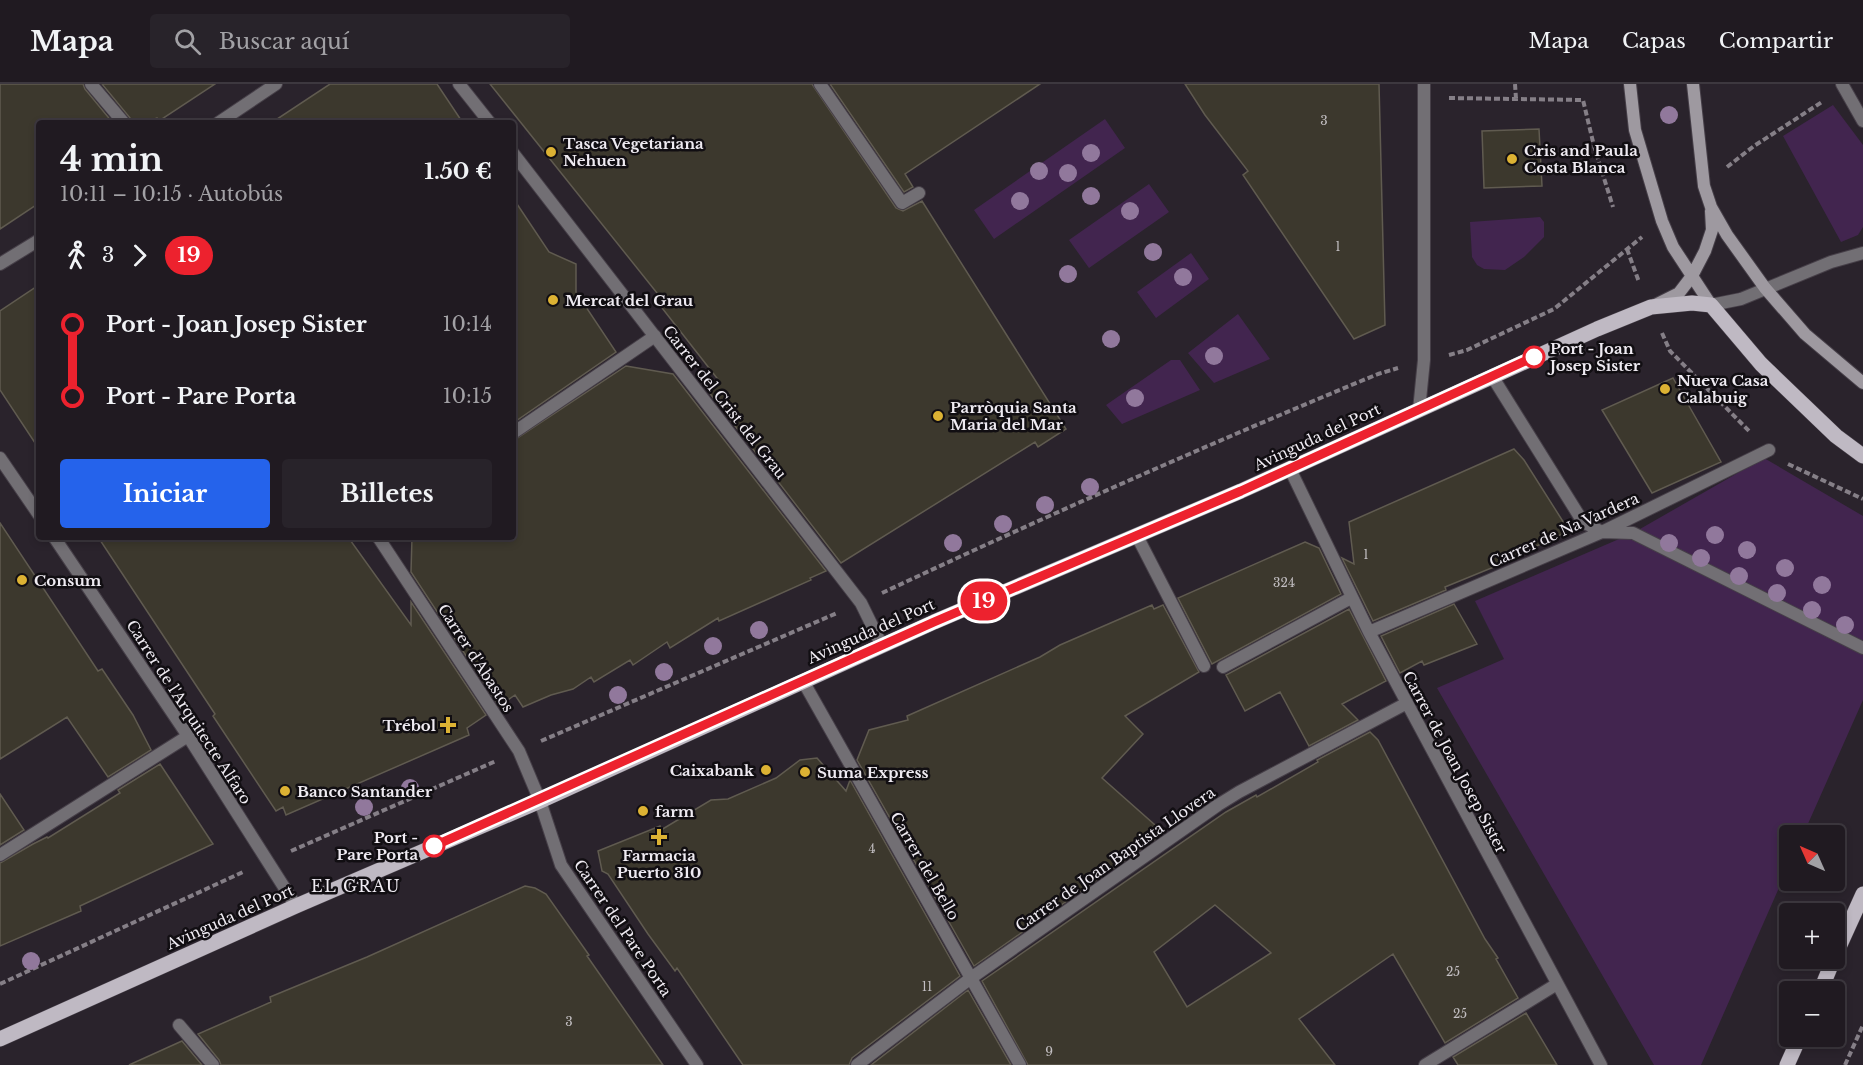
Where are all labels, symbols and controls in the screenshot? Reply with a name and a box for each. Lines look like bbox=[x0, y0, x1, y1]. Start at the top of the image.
search box bbox=[150, 14, 570, 68]
text: Mapa bbox=[30, 24, 114, 59]
icon: search bbox=[171, 25, 204, 58]
text: Buscar aquí bbox=[219, 28, 349, 55]
text: Mapa bbox=[1529, 28, 1589, 54]
text: Capas bbox=[1622, 28, 1686, 54]
text: Compartir bbox=[1719, 28, 1833, 54]
house number: 3 bbox=[1320, 113, 1328, 128]
place label: Tasca Vegetariana Nehuen bbox=[563, 134, 704, 170]
text: 4 min bbox=[60, 139, 163, 180]
place label: Cris and Paula Costa Blanca bbox=[1524, 141, 1638, 177]
marker: Tasca Vegetariana Nehuen bbox=[544, 145, 558, 159]
marker: Cris and Paula Costa Blanca bbox=[1505, 152, 1519, 166]
text: 1.50 € bbox=[424, 158, 492, 185]
text: 10:11 – 10:15 · Autobús bbox=[60, 182, 283, 206]
icon: walk bbox=[60, 239, 93, 272]
icon: forward bbox=[123, 239, 156, 272]
house number: 1 bbox=[1335, 239, 1341, 254]
text: 19 bbox=[177, 242, 201, 268]
text: 3 bbox=[102, 243, 114, 267]
place label: Mercat del Grau bbox=[565, 291, 694, 310]
marker: Mercat del Grau bbox=[546, 293, 560, 307]
text: Port - Joan Josep Sister bbox=[106, 311, 367, 338]
text: 10:14 bbox=[442, 312, 492, 336]
street label: Carrer del Crist del Grau bbox=[659, 321, 791, 483]
place label: Port - Joan Josep Sister bbox=[1547, 339, 1641, 375]
marker: Port - Joan Josep Sister bbox=[1523, 346, 1545, 368]
place label: Nueva Casa Calabuig bbox=[1677, 371, 1769, 407]
marker: Nueva Casa Calabuig bbox=[1658, 382, 1672, 396]
text: Port - Pare Porta bbox=[106, 383, 296, 410]
text: 10:15 bbox=[443, 384, 492, 408]
place label: Parròquia Santa Maria del Mar bbox=[950, 398, 1077, 434]
street label: Avinguda del Port bbox=[1250, 399, 1384, 475]
marker: Parròquia Santa Maria del Mar bbox=[931, 409, 945, 423]
button: Iniciar bbox=[60, 459, 270, 528]
button: Billetes bbox=[282, 459, 492, 528]
street label: Carrer de Na Vardera bbox=[1486, 488, 1642, 572]
house number: 1 bbox=[1363, 547, 1369, 562]
place label: Consum bbox=[34, 571, 102, 590]
marker: Consum bbox=[15, 573, 29, 587]
house number: 324 bbox=[1273, 575, 1295, 590]
line badge: 19 bbox=[957, 582, 1011, 620]
text: 19 bbox=[972, 588, 996, 614]
street label: Avinguda del Port bbox=[803, 594, 938, 668]
street label: Carrer d'Abastos bbox=[434, 600, 518, 716]
street label: Carrer de l'Arquitecte Alfaro bbox=[122, 616, 256, 808]
street label: Carrer de Joan Josep Sister bbox=[1399, 668, 1512, 857]
place label: Trébol bbox=[383, 716, 437, 735]
marker: Trébol bbox=[441, 718, 455, 732]
place label: Caixabank bbox=[670, 761, 755, 780]
marker: Caixabank bbox=[759, 763, 773, 777]
place label: Suma Express bbox=[817, 763, 928, 782]
marker: Suma Express bbox=[798, 765, 812, 779]
place label: Banco Santander bbox=[297, 782, 433, 801]
street label: Carrer de Joan Baptista Llovera bbox=[1012, 782, 1219, 935]
marker: Banco Santander bbox=[278, 784, 292, 798]
place label: farm bbox=[655, 802, 695, 821]
marker: farm bbox=[636, 804, 650, 818]
street label: Carrer del Bello bbox=[886, 809, 964, 924]
north arrow bbox=[1779, 825, 1845, 891]
map controls bbox=[1779, 825, 1845, 1047]
place label: Port - Pare Porta bbox=[337, 828, 418, 864]
marker: Farmacia Puerto 310 bbox=[652, 830, 666, 844]
marker: Port - Pare Porta bbox=[423, 835, 445, 857]
house number: 4 bbox=[868, 841, 876, 856]
place label: Farmacia Puerto 310 bbox=[617, 846, 701, 882]
street label: Carrer del Pare Porta bbox=[570, 856, 676, 1001]
district label: EL GRAU bbox=[311, 876, 401, 896]
street label: Avinguda del Port bbox=[162, 880, 297, 954]
button: + bbox=[1779, 903, 1845, 969]
house number: 25 bbox=[1446, 964, 1460, 979]
house number: 11 bbox=[922, 979, 932, 994]
button: − bbox=[1779, 981, 1845, 1047]
house number: 25 bbox=[1453, 1006, 1467, 1021]
house number: 3 bbox=[565, 1014, 573, 1029]
house number: 9 bbox=[1045, 1044, 1053, 1059]

